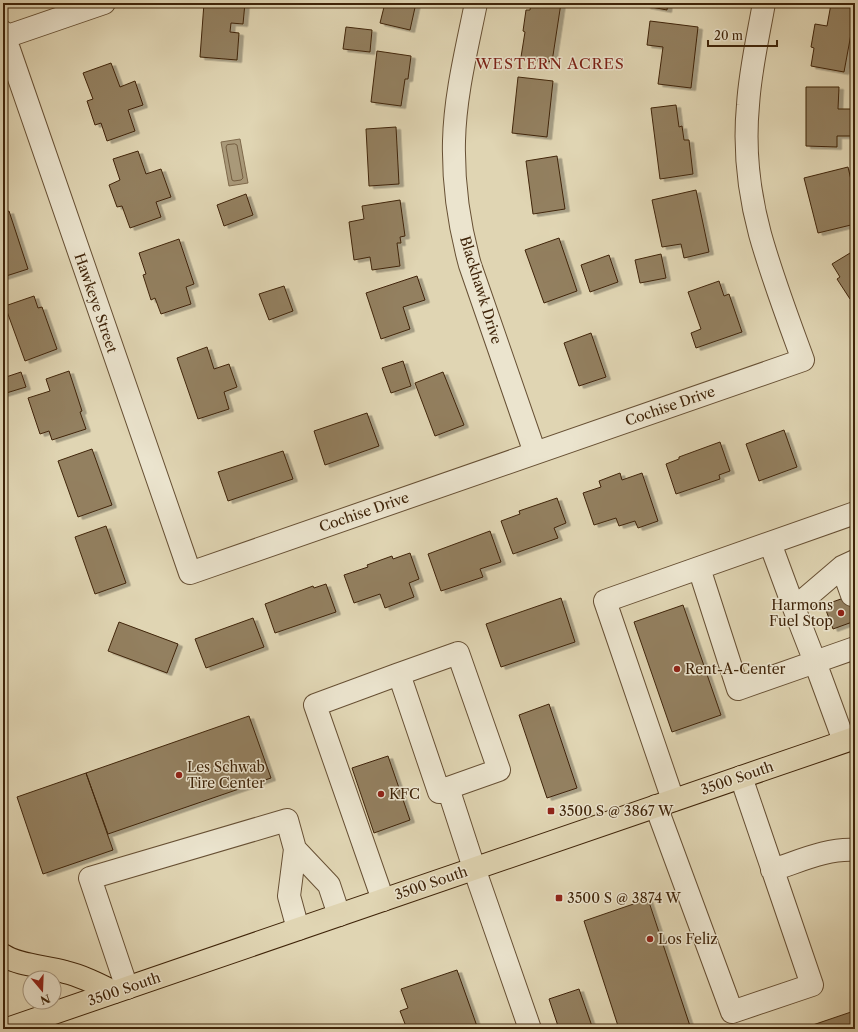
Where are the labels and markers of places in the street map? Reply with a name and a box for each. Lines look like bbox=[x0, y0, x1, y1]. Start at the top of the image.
place label: Harmons Fuel Stop bbox=[769, 596, 833, 630]
marker: Harmons Fuel Stop bbox=[836, 608, 846, 618]
place label: Rent-A-Center bbox=[685, 660, 786, 678]
marker: Rent-A-Center bbox=[672, 664, 682, 674]
place label: Les Schwab Tire Center bbox=[187, 758, 265, 792]
marker: Les Schwab Tire Center bbox=[174, 770, 184, 780]
place label: KFC bbox=[389, 785, 420, 803]
marker: KFC bbox=[376, 789, 386, 799]
place label: 3500 S @ 3867 W bbox=[559, 802, 674, 820]
marker: 3500 S @ 3867 W bbox=[546, 806, 556, 816]
place label: 3500 S @ 3874 W bbox=[567, 889, 682, 907]
marker: 3500 S @ 3874 W bbox=[554, 893, 564, 903]
place label: Los Feliz bbox=[658, 930, 718, 948]
marker: Los Feliz bbox=[645, 934, 655, 944]

